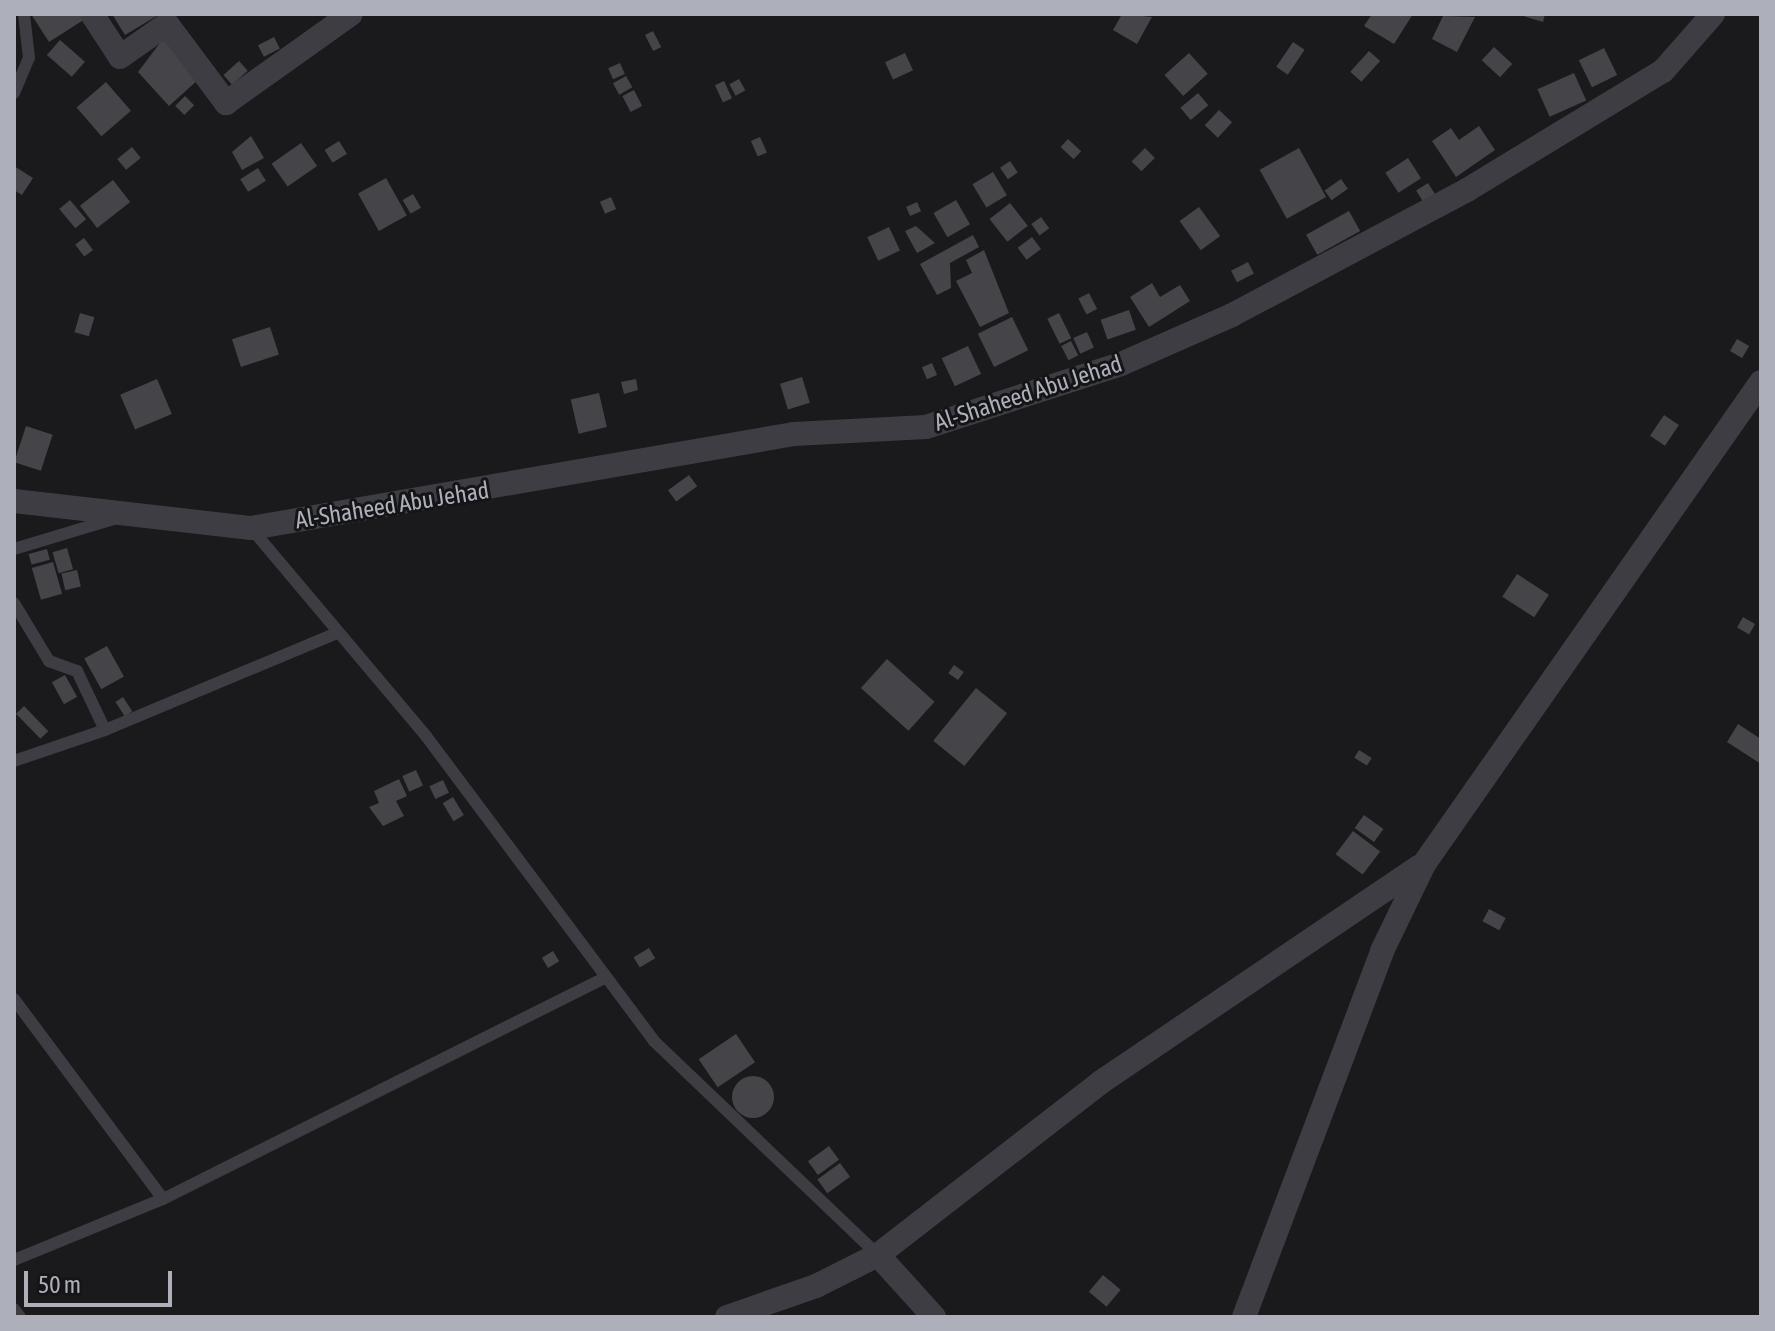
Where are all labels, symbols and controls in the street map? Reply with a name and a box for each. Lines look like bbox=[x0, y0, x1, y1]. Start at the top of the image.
street label: Al-Shaheed Abu Jehad bbox=[931, 349, 1125, 437]
street label: Al-Shaheed Abu Jehad bbox=[293, 475, 491, 535]
scale bar bbox=[28, 1255, 176, 1305]
text: 50 m bbox=[38, 1271, 81, 1298]

